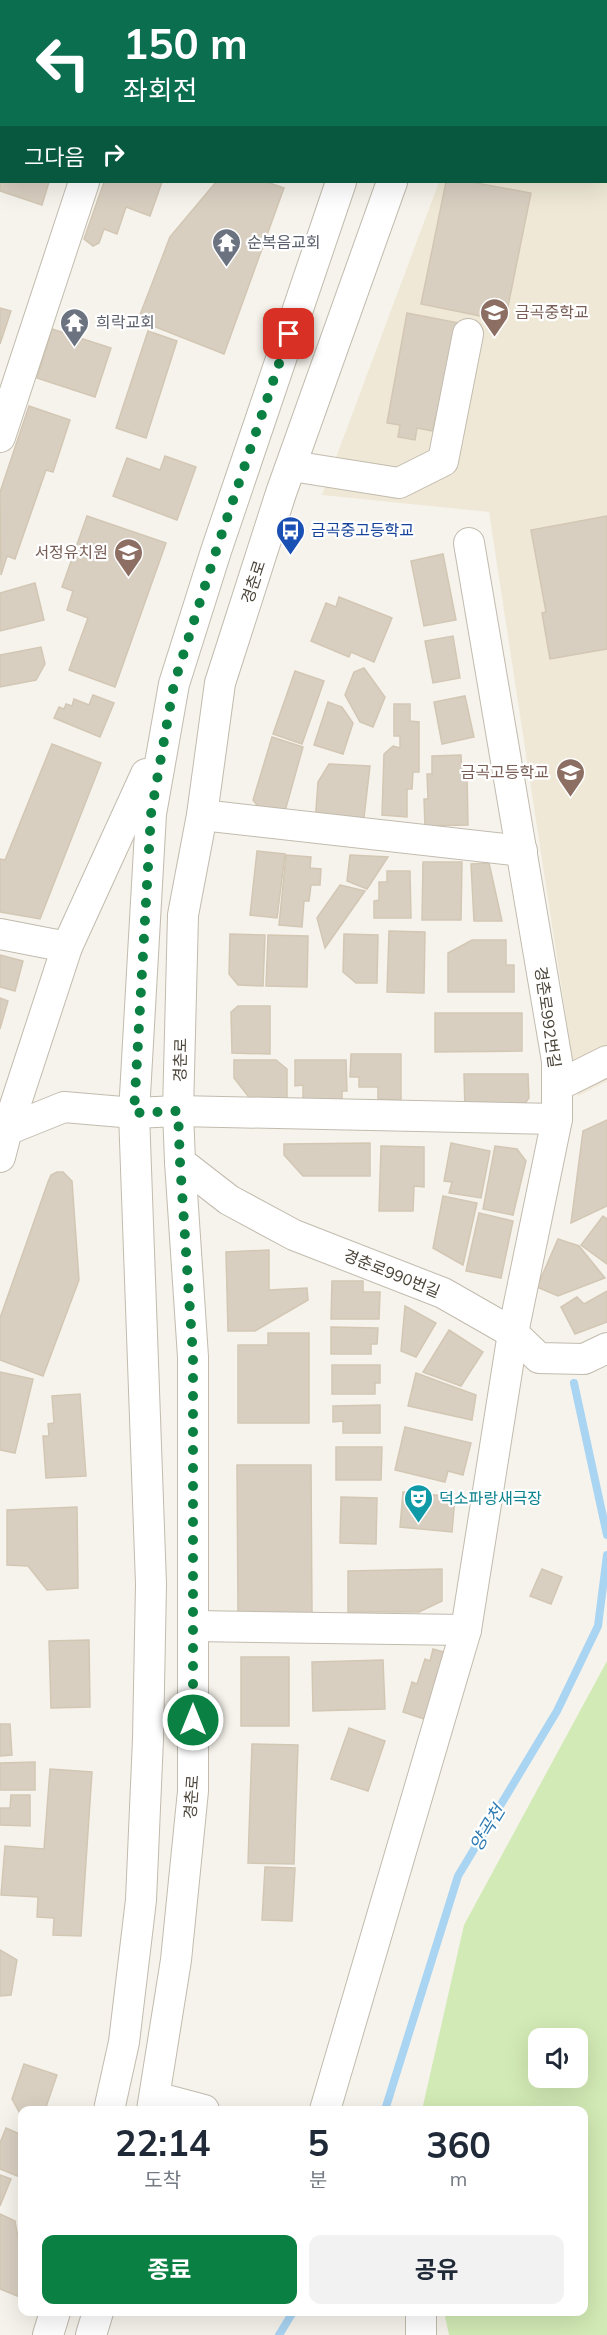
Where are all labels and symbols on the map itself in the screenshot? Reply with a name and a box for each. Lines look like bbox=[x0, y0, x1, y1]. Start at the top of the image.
temple icon: 순복음교회 bbox=[210, 226, 242, 268]
place label: 순복음교회 bbox=[247, 232, 321, 252]
school or university icon: 금곡중학교 bbox=[478, 296, 510, 338]
place label: 금곡중학교 bbox=[515, 302, 589, 322]
temple icon: 희락교회 bbox=[59, 306, 91, 348]
pin bbox=[263, 308, 314, 359]
place label: 희락교회 bbox=[96, 312, 155, 332]
bus stop icon: 금곡중고등학교 bbox=[274, 514, 306, 556]
place label: 금곡중고등학교 bbox=[311, 520, 414, 540]
school or university icon: 서정유치원 bbox=[113, 536, 145, 578]
place label: 서정유치원 bbox=[34, 542, 108, 562]
street label: 경춘로 bbox=[237, 558, 269, 606]
school or university icon: 금곡고등학교 bbox=[554, 756, 586, 798]
place label: 금곡고등학교 bbox=[461, 762, 549, 782]
street label: 경춘로992번길 bbox=[531, 965, 565, 1069]
street label: 경춘로 bbox=[170, 1037, 190, 1082]
street label: 경춘로990번길 bbox=[341, 1245, 443, 1301]
theatre icon: 덕소파랑새극장 bbox=[402, 1482, 434, 1524]
place label: 덕소파랑새극장 bbox=[439, 1488, 542, 1508]
position arrow bbox=[161, 1688, 225, 1752]
street label: 경춘로 bbox=[179, 1774, 203, 1820]
water label: 양곡천 bbox=[464, 1799, 511, 1855]

